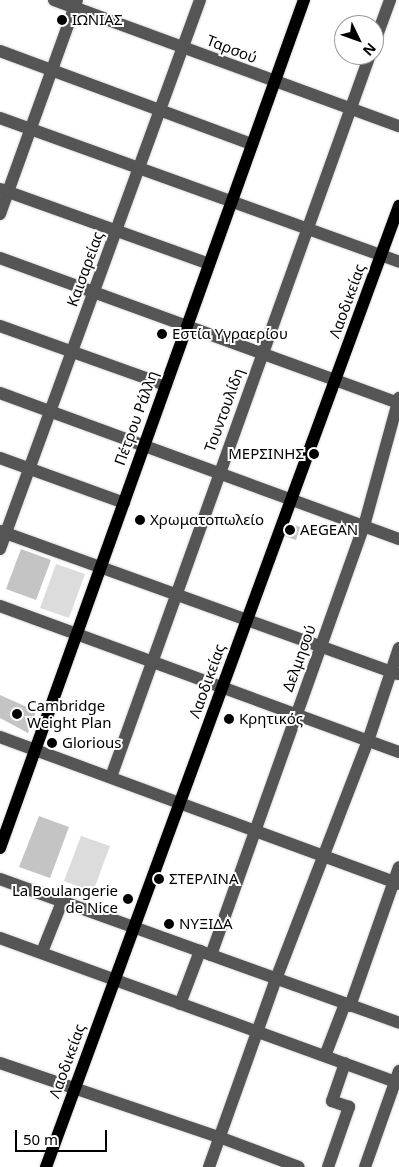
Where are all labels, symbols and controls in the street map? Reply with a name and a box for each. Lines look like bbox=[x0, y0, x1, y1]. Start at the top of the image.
place label: ΙΩΝΙΑΣ bbox=[72, 11, 122, 29]
marker: ΙΩΝΙΑΣ bbox=[56, 14, 68, 26]
north arrow bbox=[334, 15, 384, 65]
street label: Ταρσού bbox=[204, 31, 260, 67]
text: N bbox=[359, 39, 381, 60]
street label: Καισαρείας bbox=[63, 229, 107, 309]
street label: Λαοδικείας bbox=[325, 262, 369, 340]
place label: Εστία Υγραερίου bbox=[172, 325, 288, 343]
marker: Εστία Υγραερίου bbox=[156, 328, 168, 340]
street label: Τουντουλίδη bbox=[201, 366, 247, 454]
street label: Πέτρου Ράλλη bbox=[111, 368, 161, 468]
place label: ΜΕΡΣΙΝΗΣ bbox=[228, 445, 304, 463]
marker: ΜΕΡΣΙΝΗΣ bbox=[308, 448, 320, 460]
place label: Χρωματοπωλείο bbox=[150, 511, 264, 529]
marker: Χρωματοπωλείο bbox=[134, 514, 146, 526]
place label: AEGEAN bbox=[300, 521, 358, 539]
marker: AEGEAN bbox=[284, 524, 296, 536]
street label: Δελμησού bbox=[279, 622, 319, 694]
street label: Λαοδικείας bbox=[185, 642, 229, 720]
place label: Cambridge Weight Plan bbox=[27, 696, 111, 731]
marker: Cambridge Weight Plan bbox=[11, 708, 23, 720]
place label: Κρητικός bbox=[239, 710, 303, 728]
marker: Κρητικός bbox=[223, 713, 235, 725]
place label: Glorious bbox=[62, 734, 121, 752]
marker: Glorious bbox=[46, 737, 58, 749]
place label: ΣΤΕΡΛΙΝΑ bbox=[169, 870, 239, 888]
marker: ΣΤΕΡΛΙΝΑ bbox=[153, 873, 165, 885]
place label: La Boulangerie de Nice bbox=[12, 881, 118, 916]
marker: La Boulangerie de Nice bbox=[122, 893, 134, 905]
place label: ΝΥΞΙΔΑ bbox=[179, 915, 233, 933]
marker: ΝΥΞΙΔΑ bbox=[163, 918, 175, 930]
street label: Λαοδικείας bbox=[45, 1022, 89, 1100]
scale bar bbox=[18, 1120, 110, 1152]
text: 50 m bbox=[23, 1129, 58, 1149]

